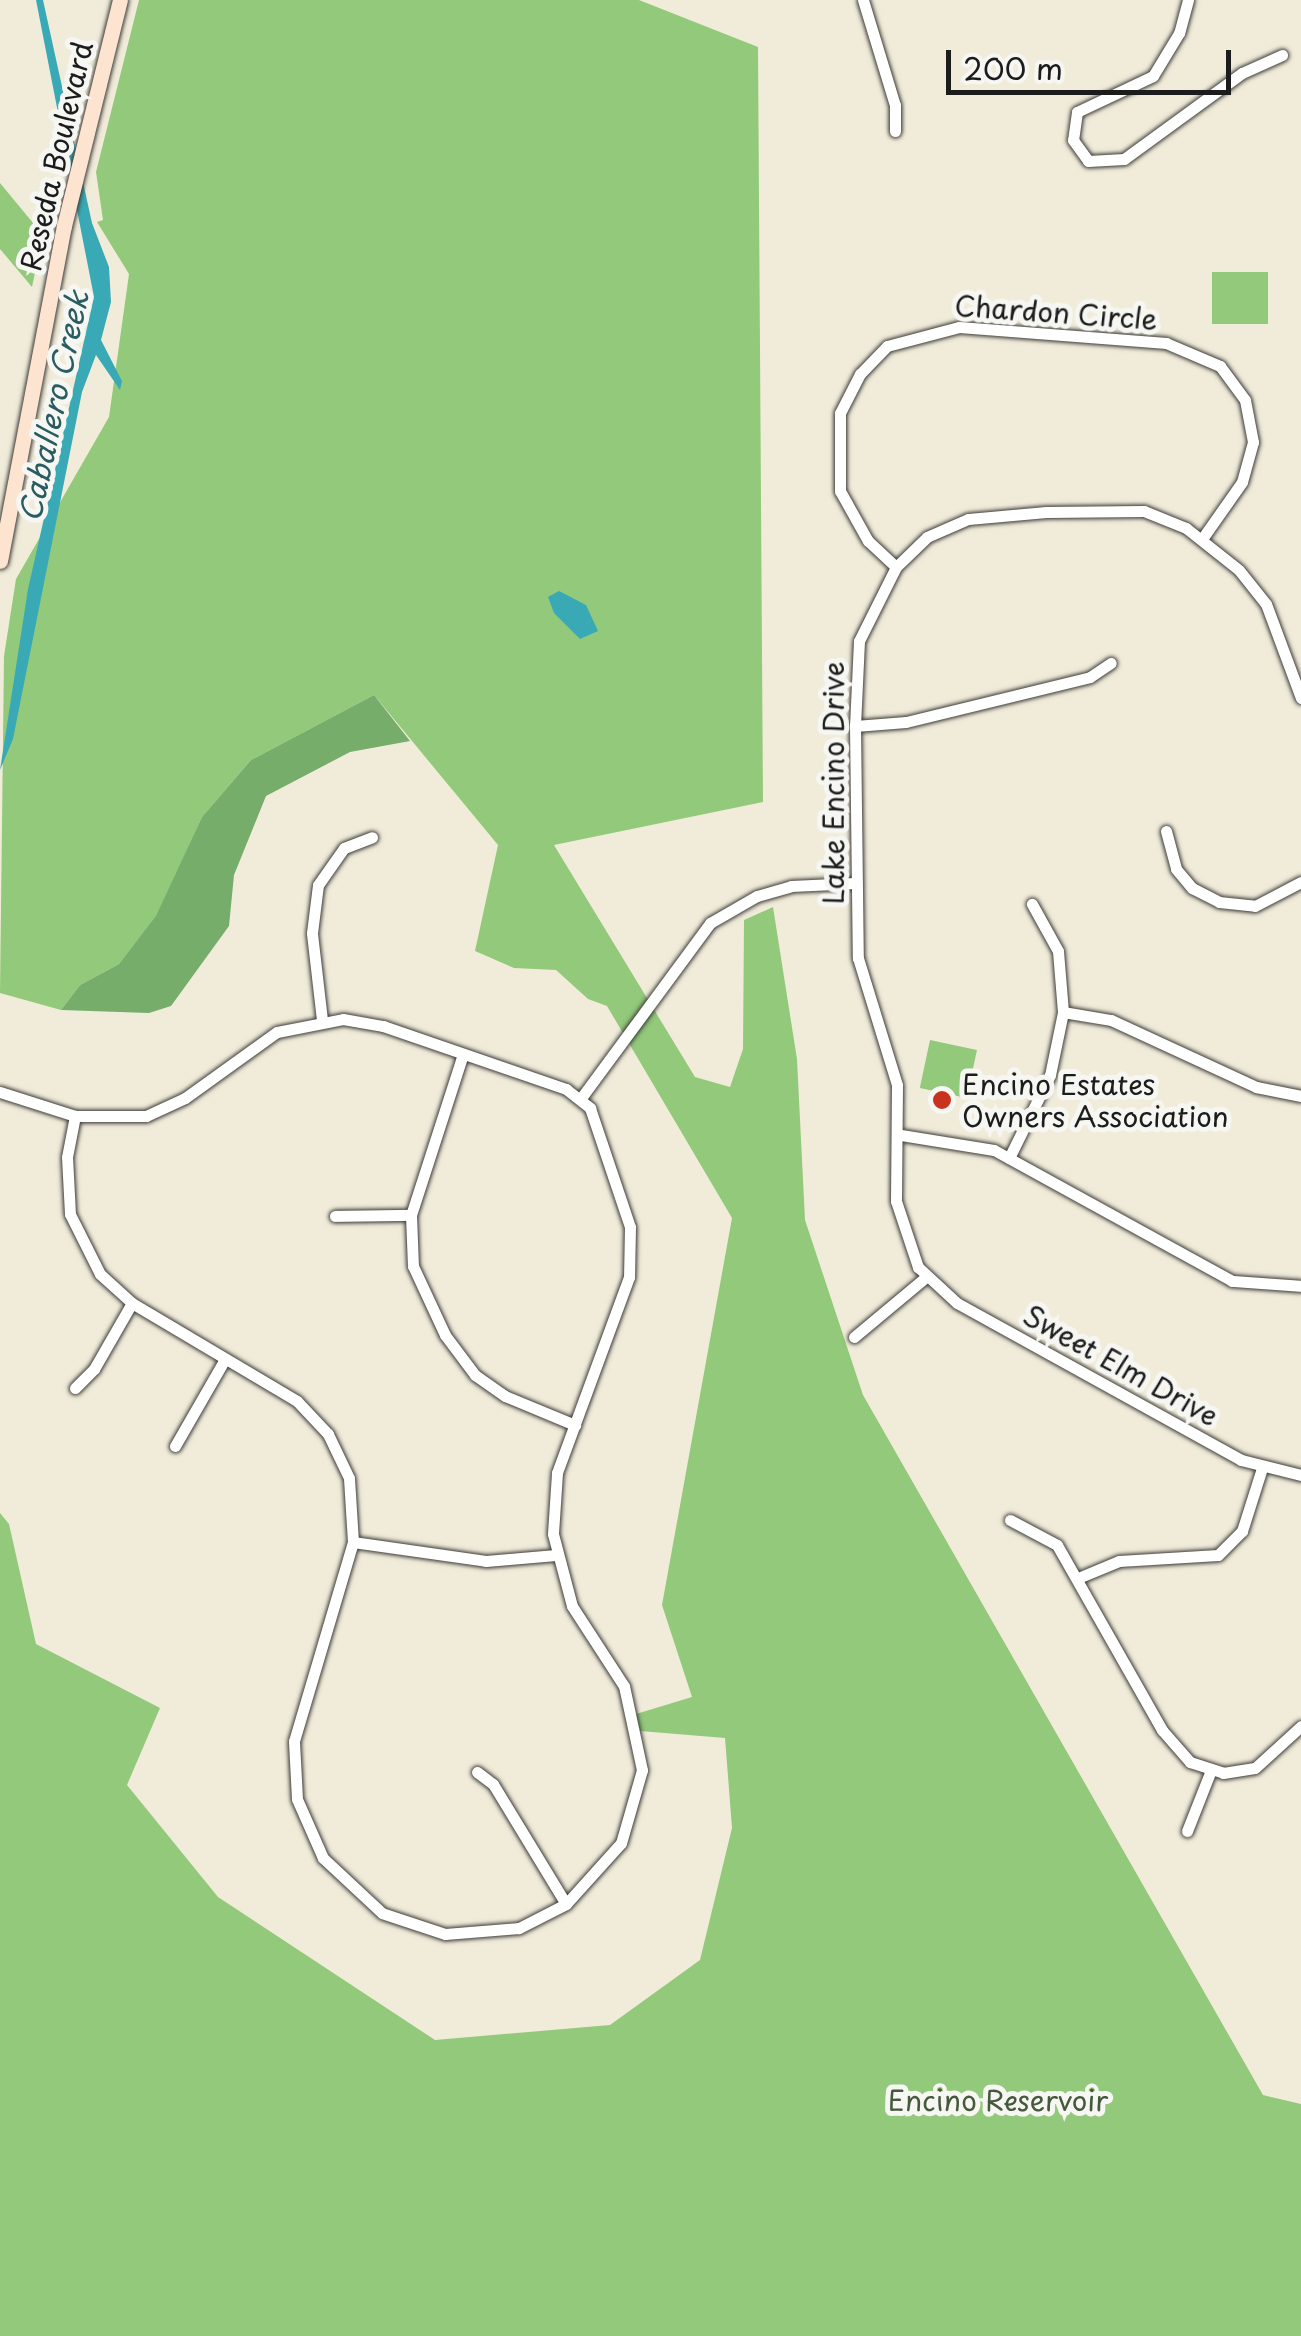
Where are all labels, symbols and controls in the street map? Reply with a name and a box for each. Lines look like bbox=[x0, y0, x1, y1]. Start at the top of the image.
scale bar bbox=[951, 30, 1236, 92]
street label: Reseda Boulevard bbox=[13, 38, 99, 274]
text: 200 m bbox=[963, 45, 1063, 90]
water label: Caballero Creek bbox=[11, 287, 95, 525]
street label: Chardon Circle bbox=[953, 288, 1159, 336]
street label: Lake Encino Drive bbox=[816, 662, 850, 904]
place label: Encino Estates Owners Association bbox=[962, 1067, 1228, 1133]
marker: Encino Estates Owners Association bbox=[931, 1089, 953, 1111]
street label: Sweet Elm Drive bbox=[1016, 1297, 1226, 1433]
park label: Encino Reservoir bbox=[888, 2083, 1108, 2117]

